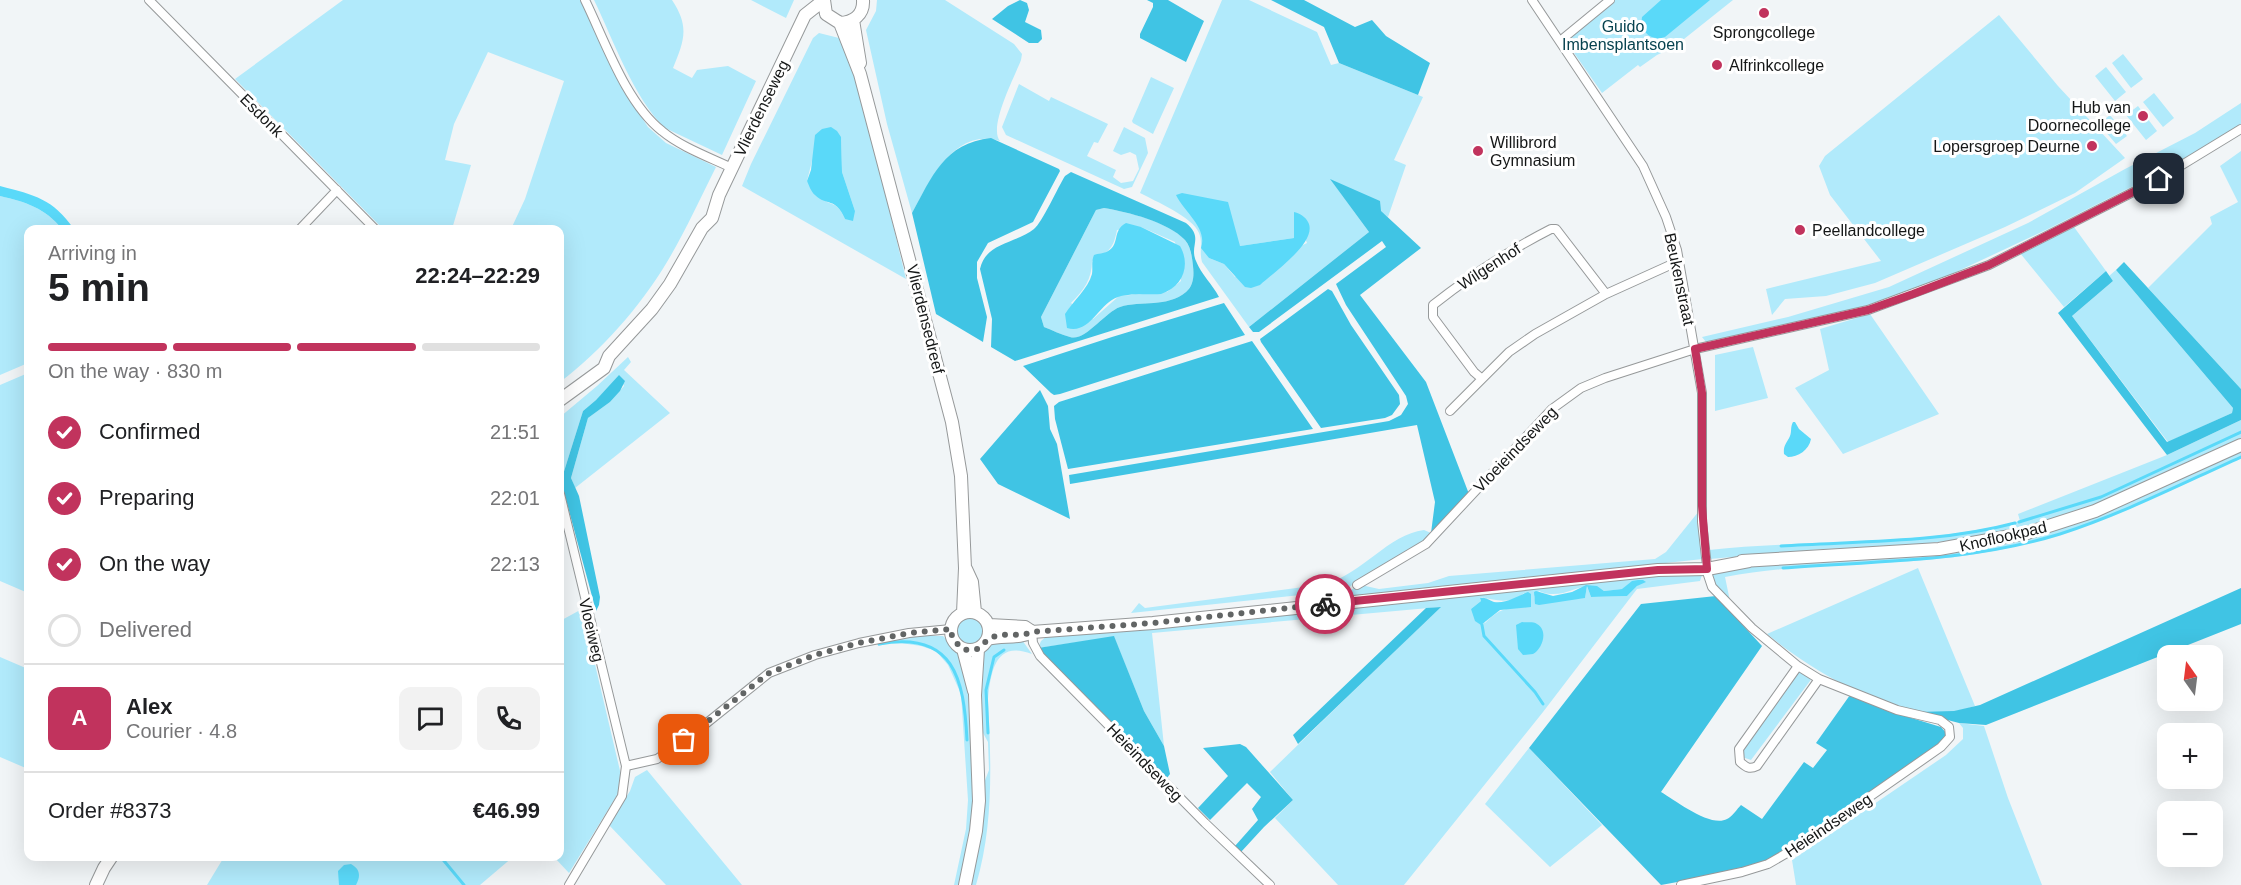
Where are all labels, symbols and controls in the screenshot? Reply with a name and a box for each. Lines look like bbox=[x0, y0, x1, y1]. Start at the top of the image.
marker: Sprongcollege bbox=[1757, 6, 1771, 20]
park label: Guido Imbensplantsoen bbox=[1562, 18, 1684, 53]
place label: Sprongcollege bbox=[1713, 24, 1815, 41]
street label: Vlierdenseweg bbox=[731, 57, 792, 159]
place label: Alfrinkcollege bbox=[1729, 57, 1824, 74]
marker: Alfrinkcollege bbox=[1710, 58, 1724, 72]
street label: Esdonk bbox=[237, 90, 287, 141]
place label: Hub van Doornecollege bbox=[2028, 99, 2131, 134]
marker: Hub van Doornecollege bbox=[2136, 109, 2150, 123]
place label: Willibrord Gymnasium bbox=[1490, 134, 1575, 169]
place label: Lopersgroep Deurne bbox=[1933, 138, 2080, 155]
marker: Lopersgroep Deurne bbox=[2085, 139, 2099, 153]
marker: Willibrord Gymnasium bbox=[1471, 144, 1485, 158]
pin bbox=[2133, 153, 2184, 204]
icon: home bbox=[2142, 162, 2175, 195]
place label: Peellandcollege bbox=[1812, 222, 1925, 239]
marker: Peellandcollege bbox=[1793, 223, 1807, 237]
street label: Beukenstraat bbox=[1661, 231, 1698, 328]
street label: Wilgenhof bbox=[1455, 240, 1524, 293]
text: Arriving in bbox=[48, 242, 137, 264]
text: 22:24–22:29 bbox=[415, 263, 540, 288]
street label: Vlierdensedreef bbox=[904, 263, 947, 376]
text: 5 min bbox=[48, 266, 150, 309]
text: On the way · 830 m bbox=[48, 360, 223, 382]
street label: Vloeieindseweg bbox=[1470, 403, 1560, 496]
icon: check bbox=[48, 416, 81, 449]
text: Confirmed bbox=[99, 419, 200, 444]
text: 21:51 bbox=[490, 421, 540, 443]
icon: check bbox=[48, 482, 81, 515]
text: Preparing bbox=[99, 485, 194, 510]
text: 22:01 bbox=[490, 487, 540, 509]
street label: Knoflookpad bbox=[1958, 518, 2048, 555]
icon: check bbox=[48, 548, 81, 581]
text: On the way bbox=[99, 551, 210, 576]
text: 22:13 bbox=[490, 553, 540, 575]
courier bbox=[1295, 574, 1355, 634]
icon: bike bbox=[1309, 588, 1342, 621]
street label: Vloeiweg bbox=[576, 597, 607, 664]
text: Delivered bbox=[99, 617, 192, 642]
north arrow bbox=[2157, 645, 2223, 711]
map controls bbox=[2157, 645, 2223, 867]
button: chat bbox=[399, 687, 462, 750]
button: phone bbox=[477, 687, 540, 750]
text: Alex bbox=[126, 694, 172, 719]
text: A bbox=[72, 705, 87, 730]
pin bbox=[658, 714, 709, 765]
text: Courier · 4.8 bbox=[126, 720, 237, 742]
street label: Heieindseweg bbox=[1104, 720, 1186, 804]
icon: bag bbox=[667, 723, 700, 756]
button: + bbox=[2157, 723, 2223, 789]
street label: Heieindseweg bbox=[1782, 790, 1875, 861]
text: Order #8373 bbox=[48, 798, 172, 823]
text: €46.99 bbox=[473, 798, 540, 823]
button: − bbox=[2157, 801, 2223, 867]

